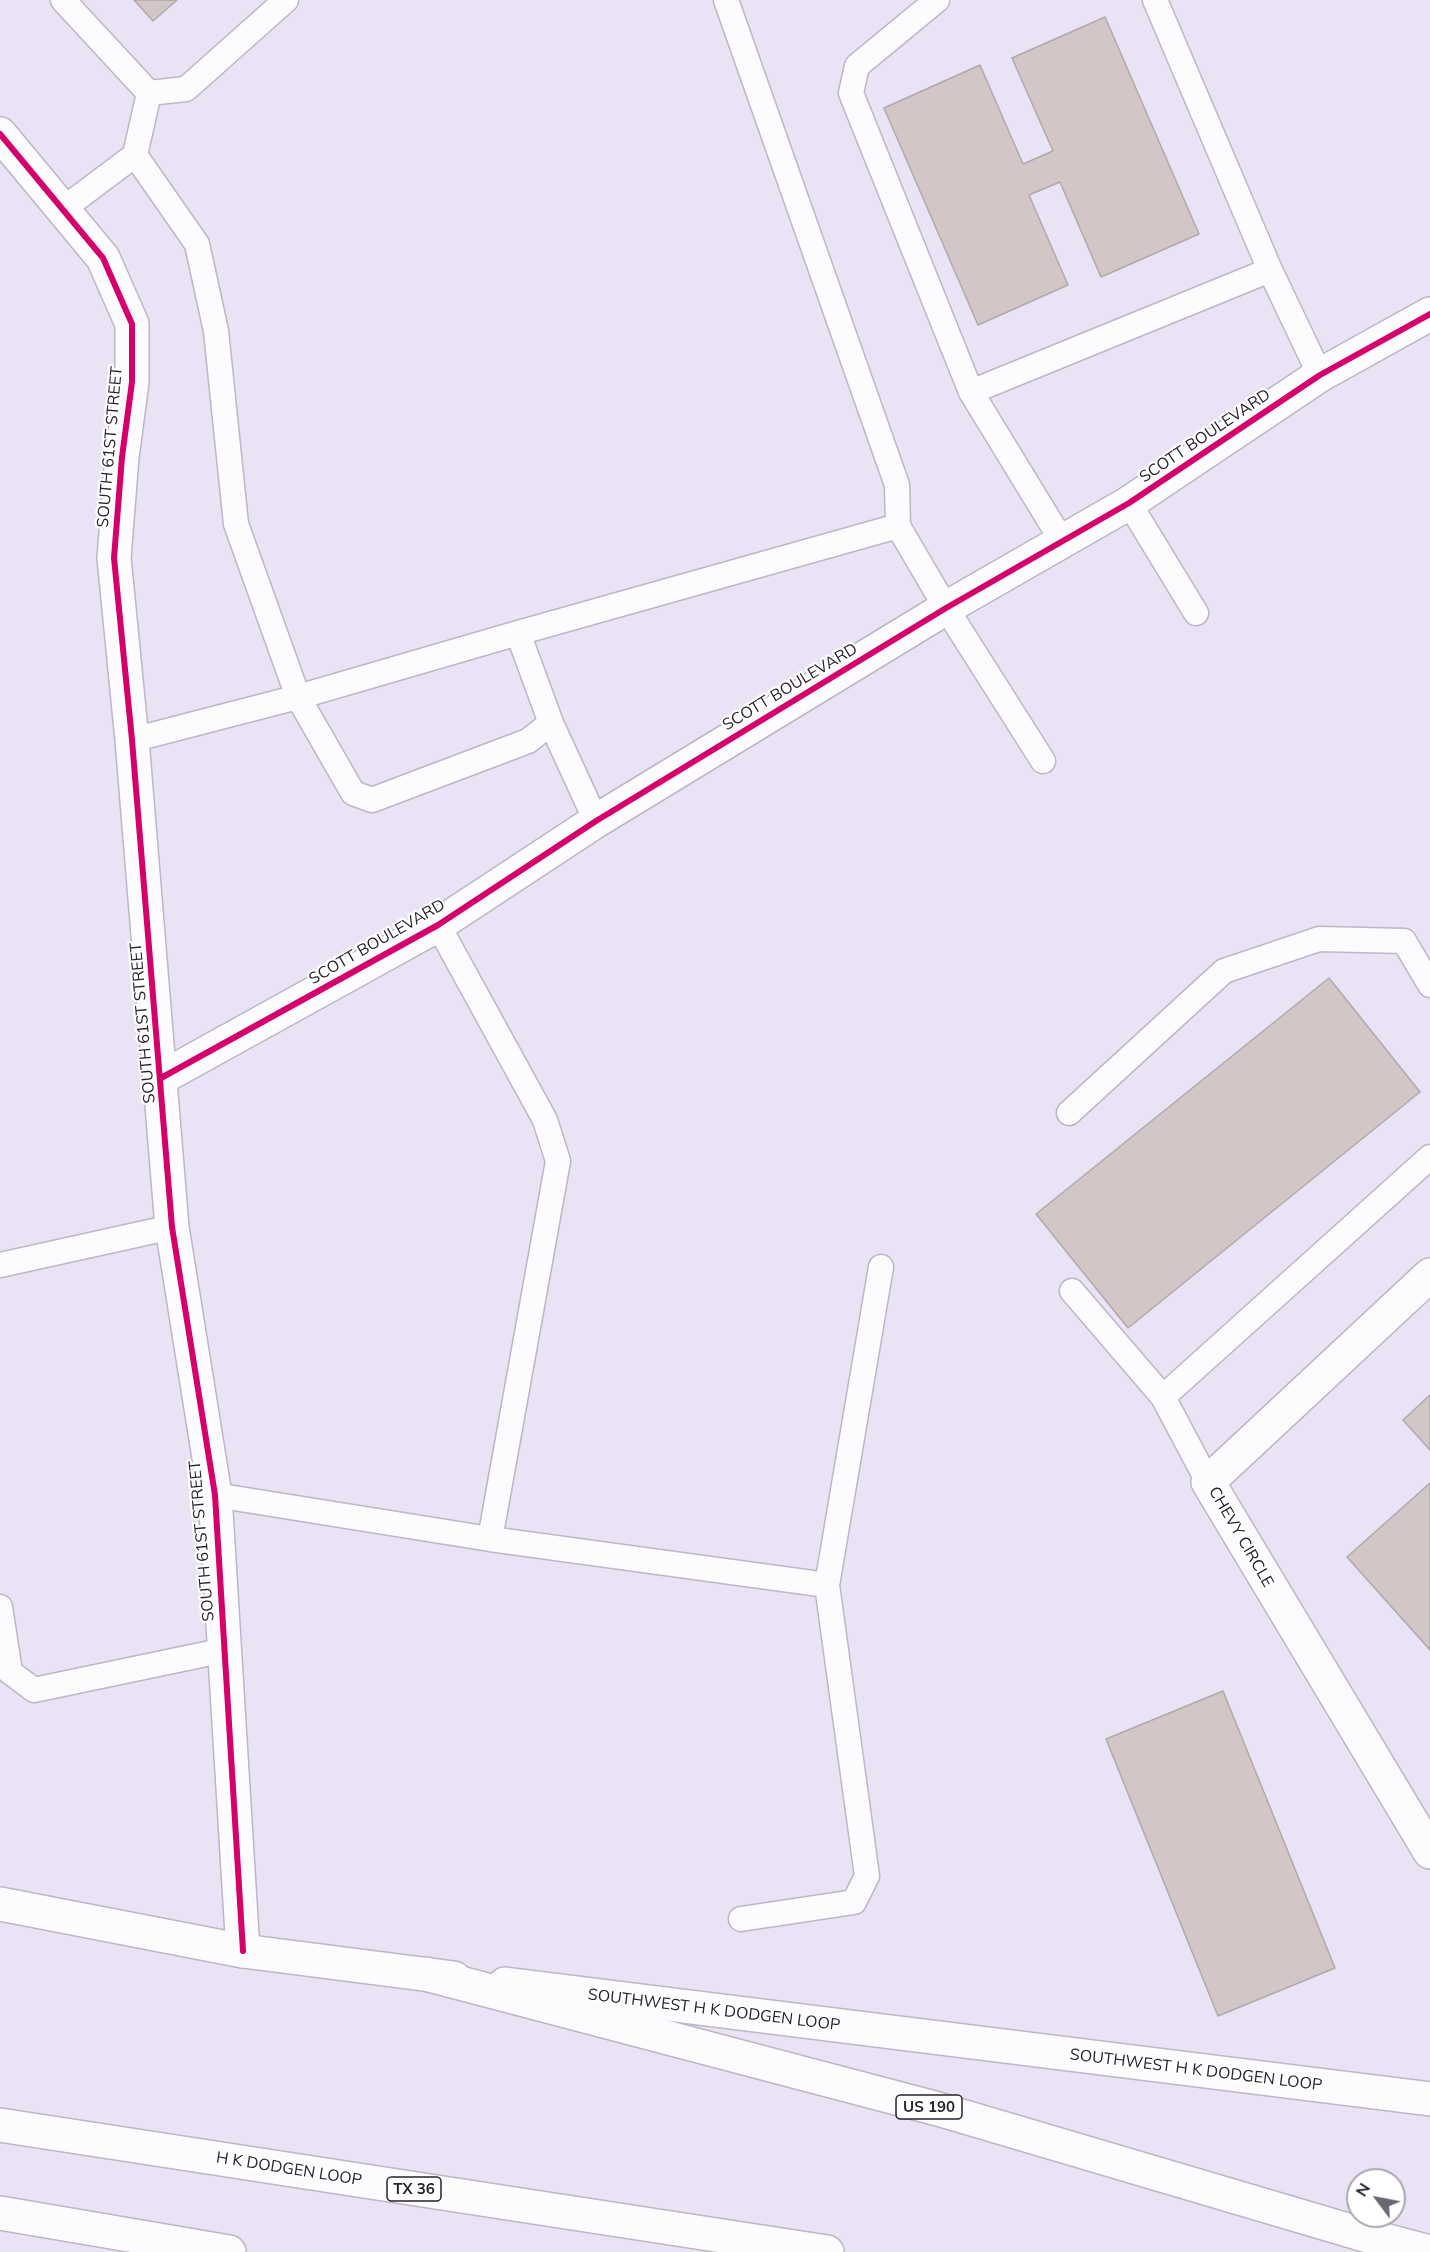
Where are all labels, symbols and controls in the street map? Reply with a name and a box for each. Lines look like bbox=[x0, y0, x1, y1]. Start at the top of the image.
street label: SOUTH 61ST STREET bbox=[93, 366, 127, 528]
street label: SCOTT BOULEVARD bbox=[1136, 385, 1274, 487]
street label: SCOTT BOULEVARD bbox=[719, 639, 861, 735]
street label: SCOTT BOULEVARD bbox=[306, 895, 448, 989]
street label: SOUTH 61ST STREET bbox=[126, 942, 160, 1104]
street label: SOUTH 61ST STREET bbox=[185, 1460, 219, 1622]
street label: CHEVY CIRCLE bbox=[1204, 1483, 1278, 1591]
street label: SOUTHWEST H K DODGEN LOOP bbox=[587, 1985, 841, 2035]
street label: SOUTHWEST H K DODGEN LOOP bbox=[1069, 2045, 1323, 2095]
road number: US 190 bbox=[896, 2095, 962, 2119]
street label: H K DODGEN LOOP bbox=[215, 2148, 363, 2190]
north arrow bbox=[1346, 2168, 1406, 2228]
road number: TX 36 bbox=[387, 2177, 441, 2201]
text: N bbox=[1351, 2179, 1374, 2200]

